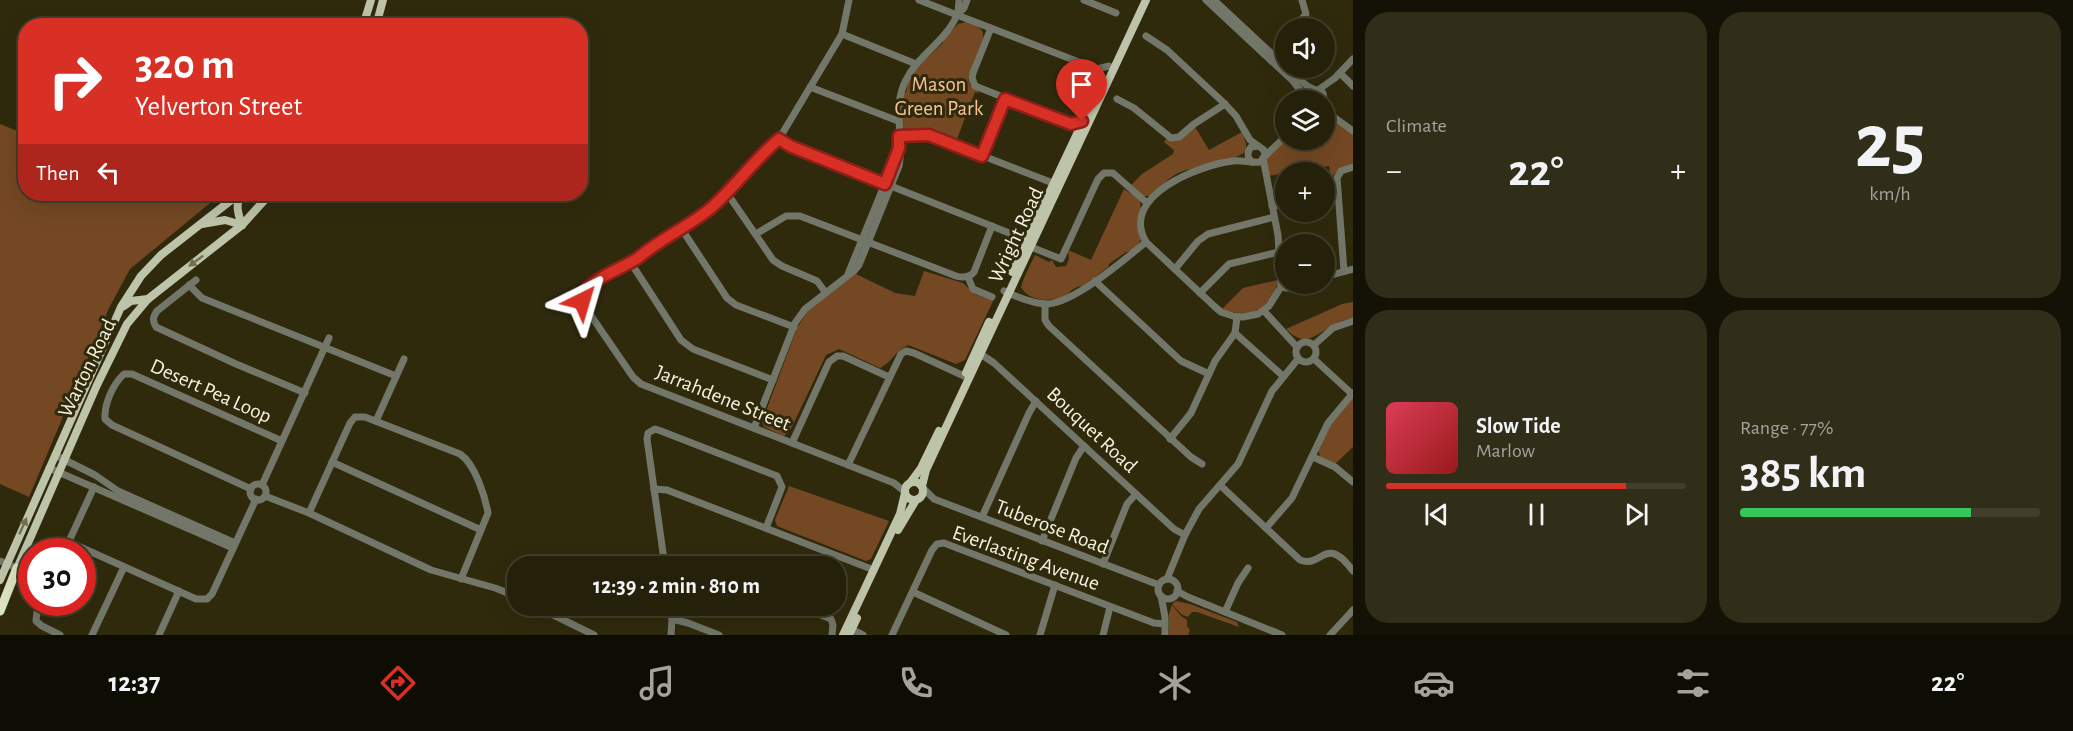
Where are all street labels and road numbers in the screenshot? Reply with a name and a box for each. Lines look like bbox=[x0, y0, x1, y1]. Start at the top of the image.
street label: Wright Road bbox=[985, 184, 1047, 286]
street label: Warton Road bbox=[54, 315, 120, 420]
street label: Desert Pea Loop bbox=[147, 355, 275, 427]
street label: Jarrahdene Street bbox=[653, 361, 794, 435]
street label: Bouquet Road bbox=[1043, 383, 1141, 477]
street label: Tuberose Road bbox=[992, 496, 1112, 558]
street label: Everlasting Avenue bbox=[950, 522, 1102, 594]

